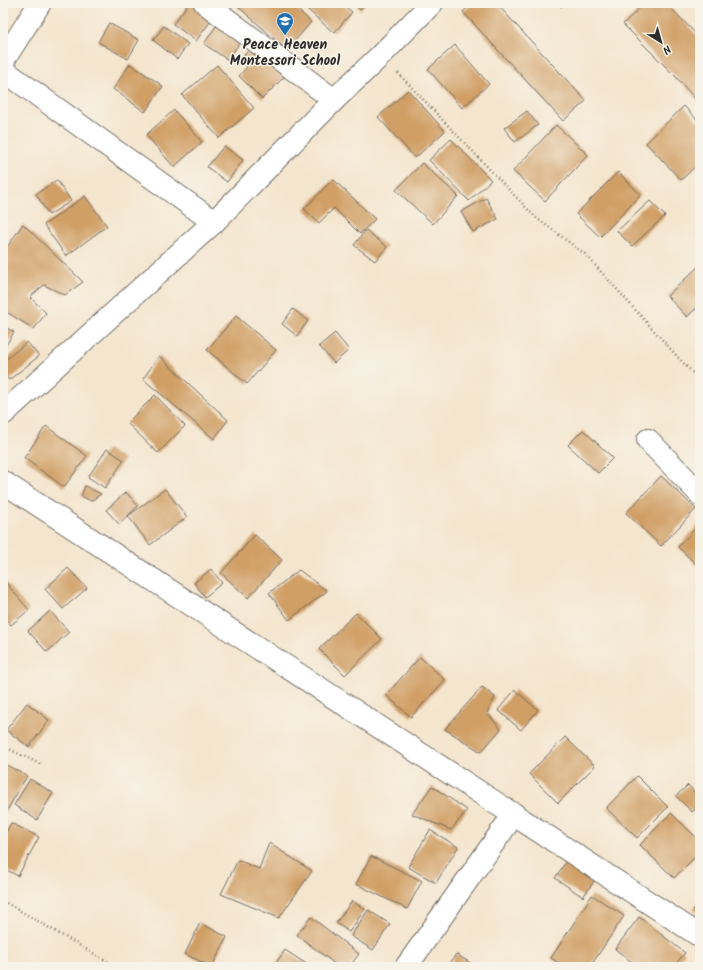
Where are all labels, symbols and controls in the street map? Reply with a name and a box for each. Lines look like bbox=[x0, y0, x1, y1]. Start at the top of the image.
school or university icon: Peace Heaven Montessori School bbox=[275, 11, 295, 36]
north arrow bbox=[641, 22, 681, 62]
place label: Peace Heaven Montessori School bbox=[230, 34, 340, 72]
text: N bbox=[658, 40, 675, 58]

